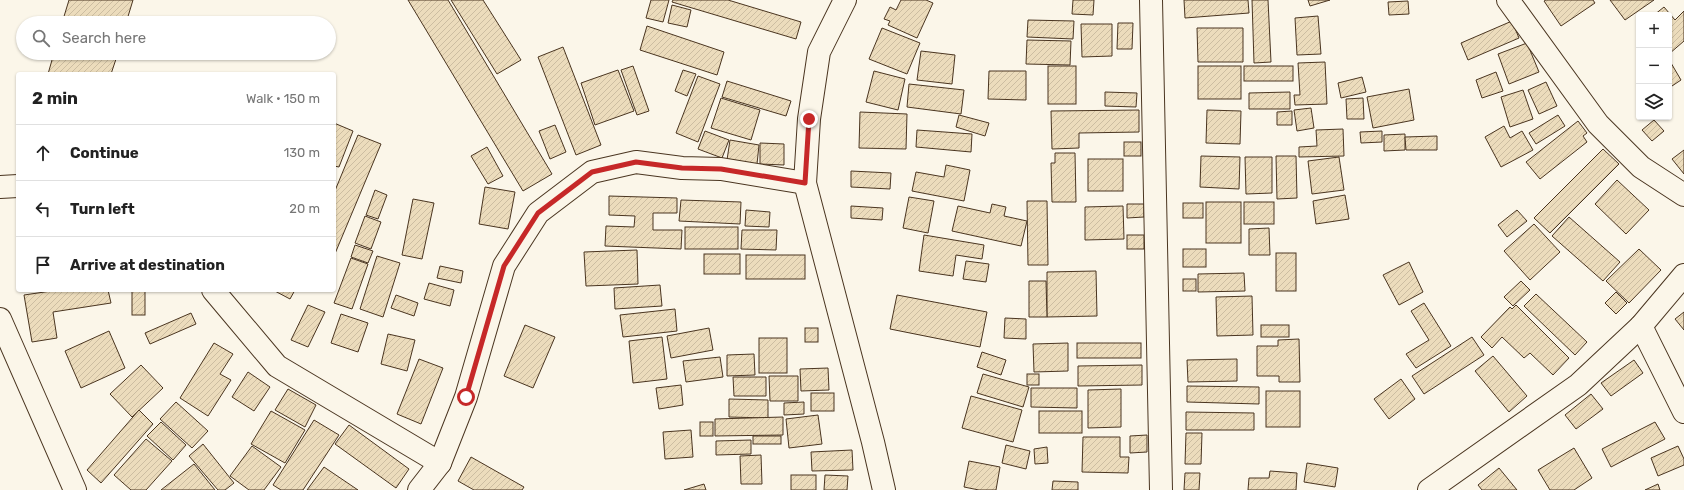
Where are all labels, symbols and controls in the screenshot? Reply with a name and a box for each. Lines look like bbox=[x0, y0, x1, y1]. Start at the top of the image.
map controls bbox=[1636, 12, 1672, 120]
button: + bbox=[1636, 12, 1672, 48]
search box bbox=[16, 16, 336, 60]
icon: search bbox=[30, 27, 52, 49]
text: Search here bbox=[62, 29, 146, 47]
button: − bbox=[1636, 48, 1672, 84]
button: layers bbox=[1636, 84, 1672, 120]
text: 2 min bbox=[32, 88, 78, 108]
text: Walk · 150 m bbox=[246, 91, 320, 106]
route end bbox=[800, 110, 818, 128]
icon: ahead bbox=[32, 142, 54, 164]
text: Continue bbox=[70, 144, 139, 162]
text: 130 m bbox=[284, 145, 320, 160]
icon: left bbox=[32, 198, 54, 220]
text: Turn left bbox=[70, 200, 135, 218]
text: 20 m bbox=[289, 201, 320, 216]
icon: arrive bbox=[32, 254, 54, 276]
text: Arrive at destination bbox=[70, 256, 225, 274]
route start bbox=[457, 388, 475, 406]

